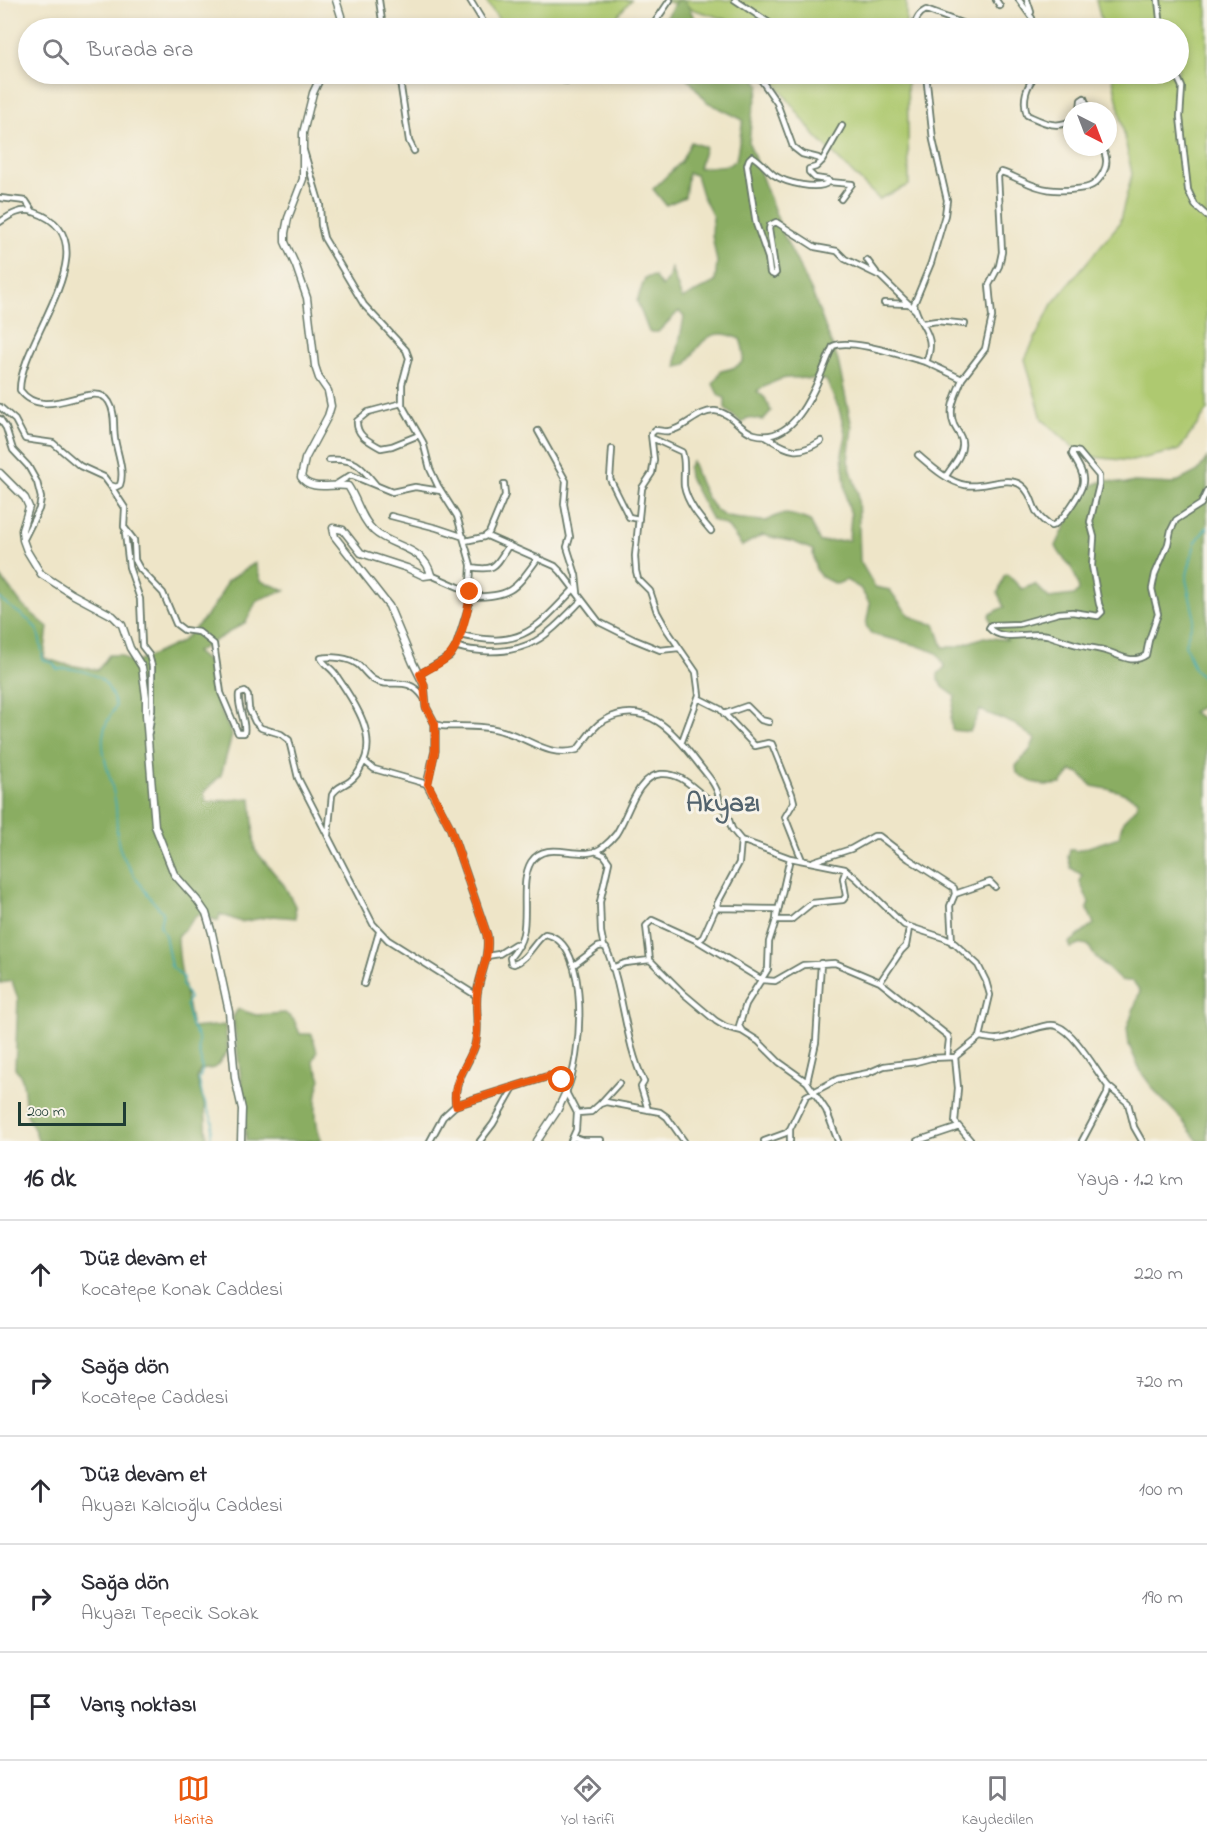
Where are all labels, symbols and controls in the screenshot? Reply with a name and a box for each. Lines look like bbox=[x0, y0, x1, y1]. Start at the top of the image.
search box bbox=[18, 18, 1189, 84]
icon: search bbox=[39, 35, 72, 68]
text: Burada ara bbox=[87, 35, 193, 67]
north arrow bbox=[1063, 102, 1117, 156]
route end bbox=[456, 578, 482, 604]
district label: Akyazı bbox=[686, 785, 760, 824]
route start bbox=[548, 1066, 574, 1092]
scale bar bbox=[18, 1099, 126, 1126]
text: 200 m bbox=[27, 1100, 65, 1124]
text: 16 dk bbox=[24, 1161, 76, 1199]
text: Yaya · 1.2 km bbox=[1077, 1166, 1183, 1195]
text: Düz devam et bbox=[81, 1244, 207, 1276]
icon: ahead bbox=[24, 1258, 57, 1291]
text: 220 m bbox=[1134, 1260, 1183, 1289]
text: Kocatepe Konak Caddesi bbox=[81, 1276, 283, 1305]
text: Sağa dön bbox=[81, 1352, 169, 1384]
icon: right bbox=[24, 1366, 57, 1399]
text: 720 m bbox=[1136, 1368, 1183, 1397]
text: Kocatepe Caddesi bbox=[81, 1384, 228, 1413]
text: Düz devam et bbox=[81, 1460, 207, 1492]
icon: ahead bbox=[24, 1474, 57, 1507]
text: 100 m bbox=[1139, 1476, 1183, 1505]
text: Akyazı Kalcıoğlu Caddesi bbox=[81, 1492, 283, 1521]
text: Sağa dön bbox=[81, 1568, 169, 1600]
icon: right bbox=[24, 1582, 57, 1615]
text: 190 m bbox=[1141, 1584, 1183, 1613]
text: Akyazı Tepecik Sokak bbox=[81, 1600, 258, 1629]
icon: arrive bbox=[24, 1690, 57, 1723]
text: Varış noktası bbox=[81, 1690, 196, 1722]
tab: Harita bbox=[174, 1772, 213, 1832]
tab: Yol tarifi bbox=[561, 1772, 614, 1832]
tab: Kaydedilen bbox=[962, 1772, 1033, 1832]

